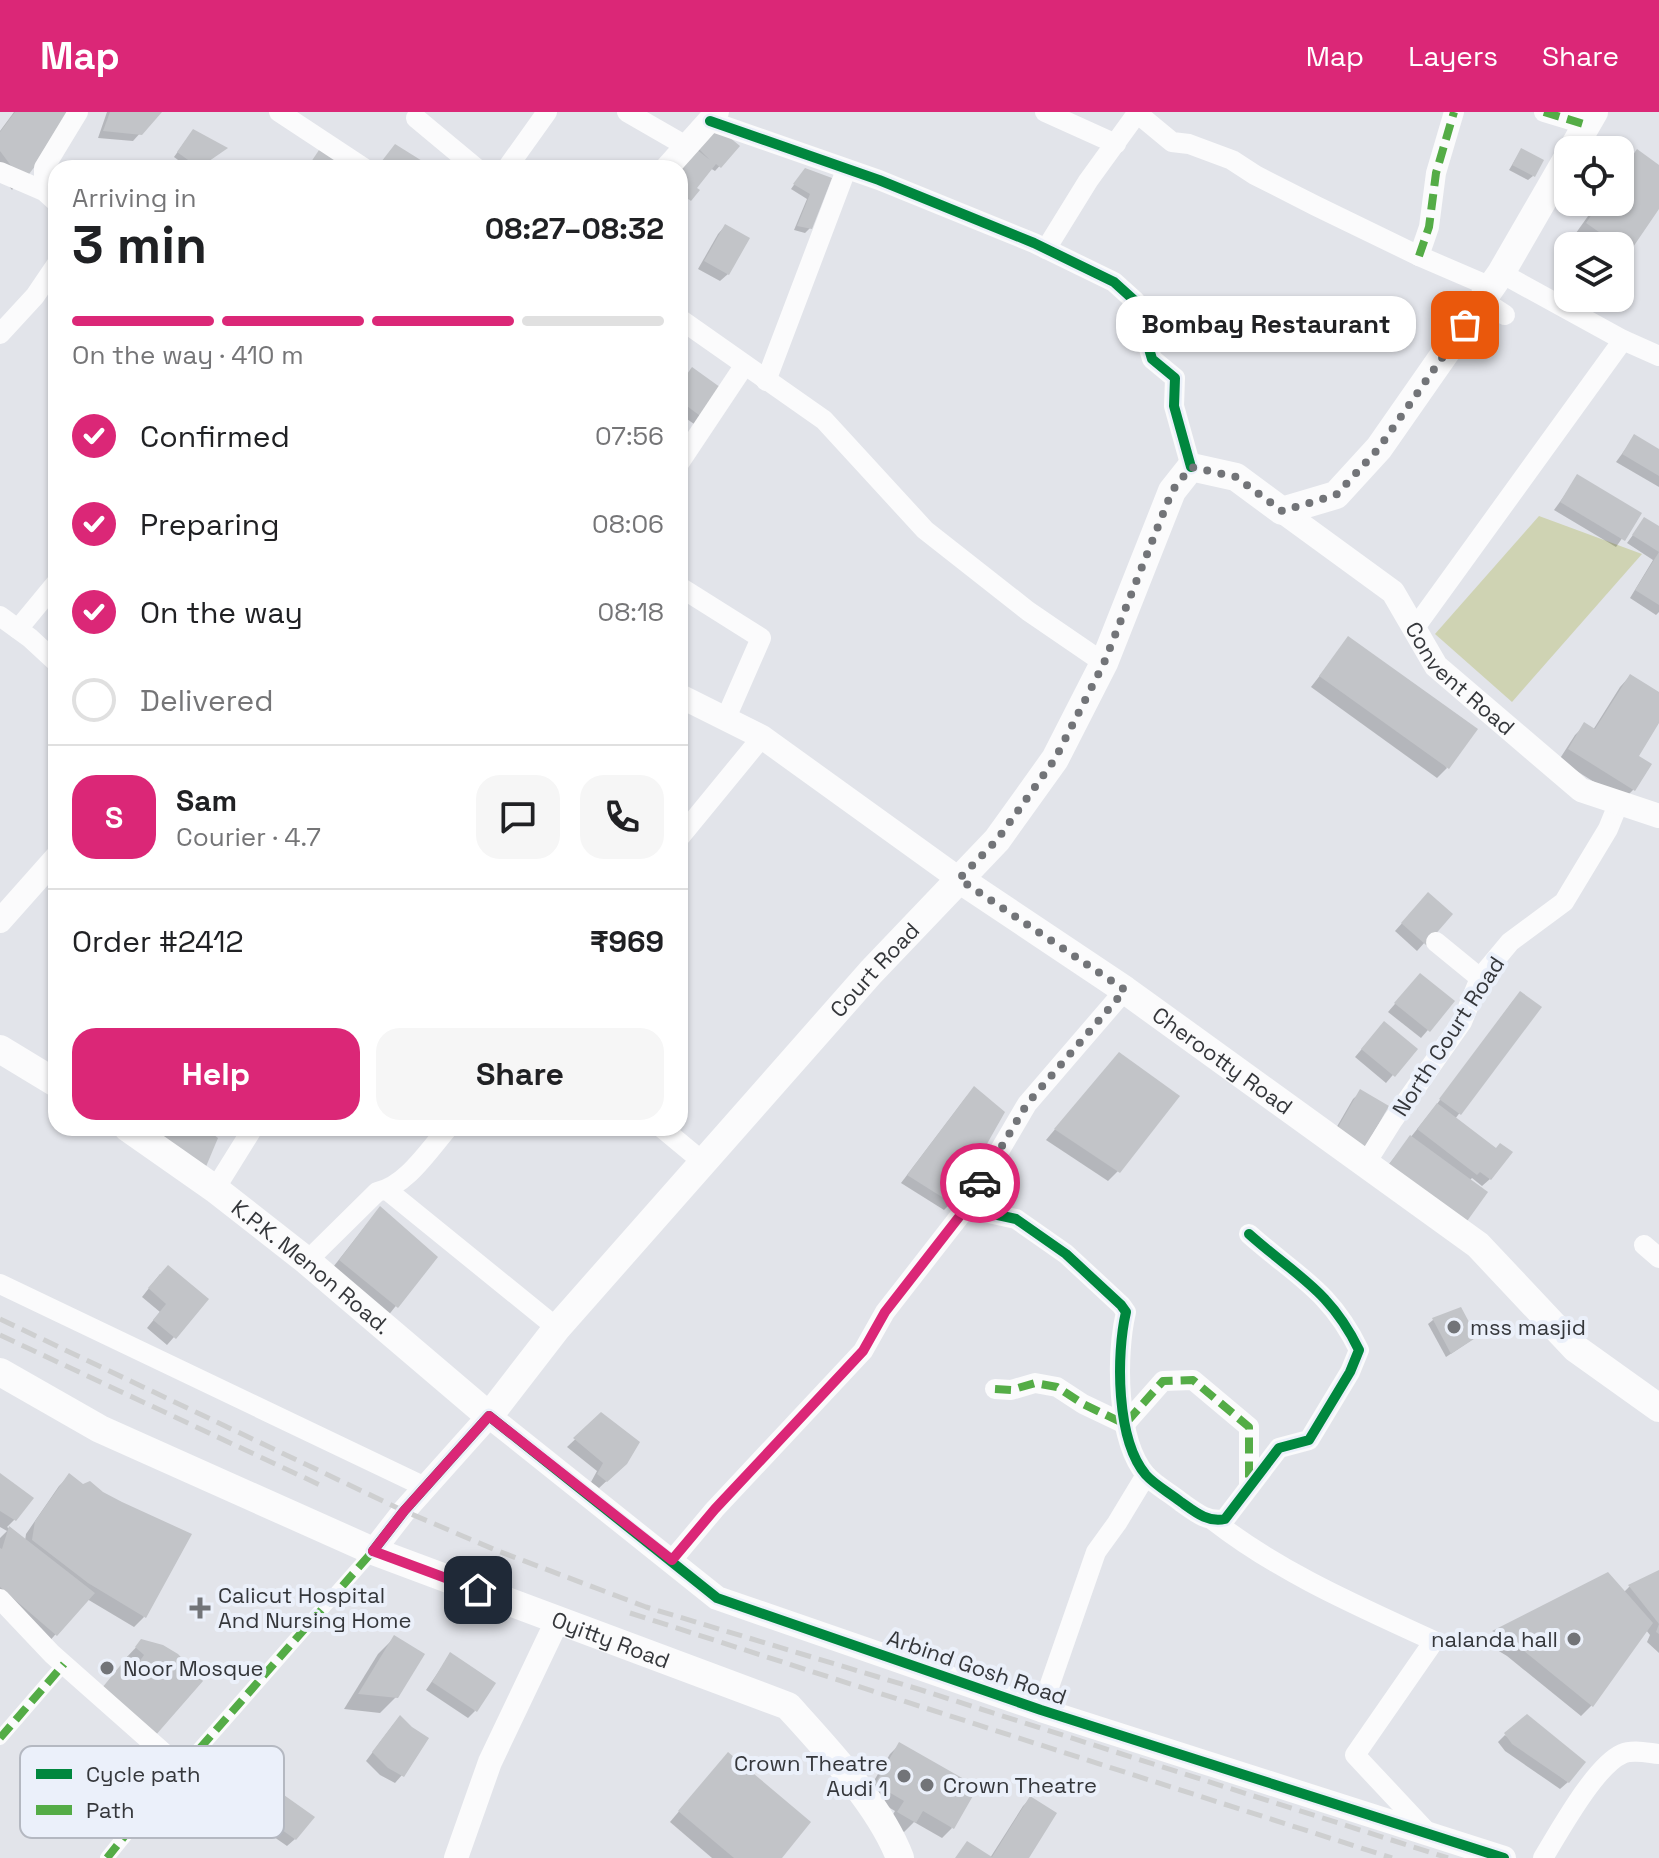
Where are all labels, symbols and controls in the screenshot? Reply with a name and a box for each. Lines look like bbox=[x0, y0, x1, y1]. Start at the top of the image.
text: Map bbox=[40, 32, 120, 80]
text: Map bbox=[1306, 38, 1364, 74]
text: Layers bbox=[1408, 38, 1498, 74]
text: Share bbox=[1542, 38, 1619, 74]
map controls bbox=[1554, 136, 1634, 312]
button: locate bbox=[1554, 136, 1634, 216]
text: Arriving in bbox=[72, 181, 196, 215]
text: 08:27–08:32 bbox=[485, 209, 664, 248]
text: 3 min bbox=[72, 212, 207, 278]
button: layers bbox=[1554, 232, 1634, 312]
pin bbox=[1431, 291, 1499, 359]
callout: Bombay Restaurant bbox=[1117, 297, 1417, 353]
icon: bag bbox=[1443, 303, 1487, 347]
text: Bombay Restaurant bbox=[1141, 307, 1391, 341]
text: On the way · 410 m bbox=[72, 338, 304, 372]
icon: check bbox=[72, 414, 116, 458]
text: Confirmed bbox=[140, 417, 290, 456]
text: 07:56 bbox=[595, 419, 664, 453]
icon: check bbox=[72, 502, 116, 546]
text: Preparing bbox=[140, 505, 279, 544]
text: 08:06 bbox=[592, 507, 664, 541]
icon: check bbox=[72, 590, 116, 634]
text: On the way bbox=[140, 593, 303, 632]
text: 08:18 bbox=[597, 595, 664, 629]
street label: Convent Road bbox=[1399, 616, 1520, 741]
text: Delivered bbox=[140, 681, 274, 720]
button: chat bbox=[476, 775, 560, 859]
button: phone bbox=[580, 775, 664, 859]
text: Sam bbox=[176, 781, 237, 820]
text: S bbox=[105, 798, 123, 837]
text: Courier · 4.7 bbox=[176, 820, 321, 854]
street label: Court Road bbox=[824, 916, 925, 1023]
text: Order #2412 bbox=[72, 922, 244, 961]
text: ₹969 bbox=[590, 922, 664, 961]
street label: North Court Road bbox=[1386, 951, 1510, 1121]
street label: Cherootty Road bbox=[1147, 1000, 1298, 1120]
button: Help bbox=[72, 1028, 360, 1120]
button: Share bbox=[376, 1028, 664, 1120]
courier bbox=[940, 1143, 1020, 1223]
icon: car bbox=[958, 1161, 1002, 1205]
street label: K.P.K. Menon Road. bbox=[226, 1193, 396, 1340]
place label: mss masjid bbox=[1470, 1313, 1586, 1341]
marker: mss masjid bbox=[1445, 1318, 1463, 1336]
pin bbox=[444, 1556, 512, 1624]
icon: home bbox=[456, 1568, 500, 1612]
place label: Calicut Hospital And Nursing Home bbox=[218, 1581, 412, 1634]
marker: Calicut Hospital And Nursing Home bbox=[189, 1597, 211, 1619]
street label: Oyitty Road bbox=[548, 1605, 674, 1675]
street label: Arbind Gosh Road bbox=[884, 1623, 1070, 1711]
place label: nalanda hall bbox=[1431, 1625, 1558, 1653]
marker: nalanda hall bbox=[1565, 1630, 1583, 1648]
place label: Noor Mosque bbox=[123, 1654, 264, 1682]
marker: Noor Mosque bbox=[98, 1659, 116, 1677]
legend bbox=[20, 1746, 284, 1838]
place label: Crown Theatre Audi 1 bbox=[734, 1749, 888, 1802]
text: Cycle path bbox=[86, 1760, 201, 1788]
marker: Crown Theatre Audi 1 bbox=[895, 1767, 913, 1785]
place label: Crown Theatre bbox=[943, 1771, 1097, 1799]
marker: Crown Theatre bbox=[918, 1776, 936, 1794]
text: Path bbox=[86, 1796, 135, 1824]

